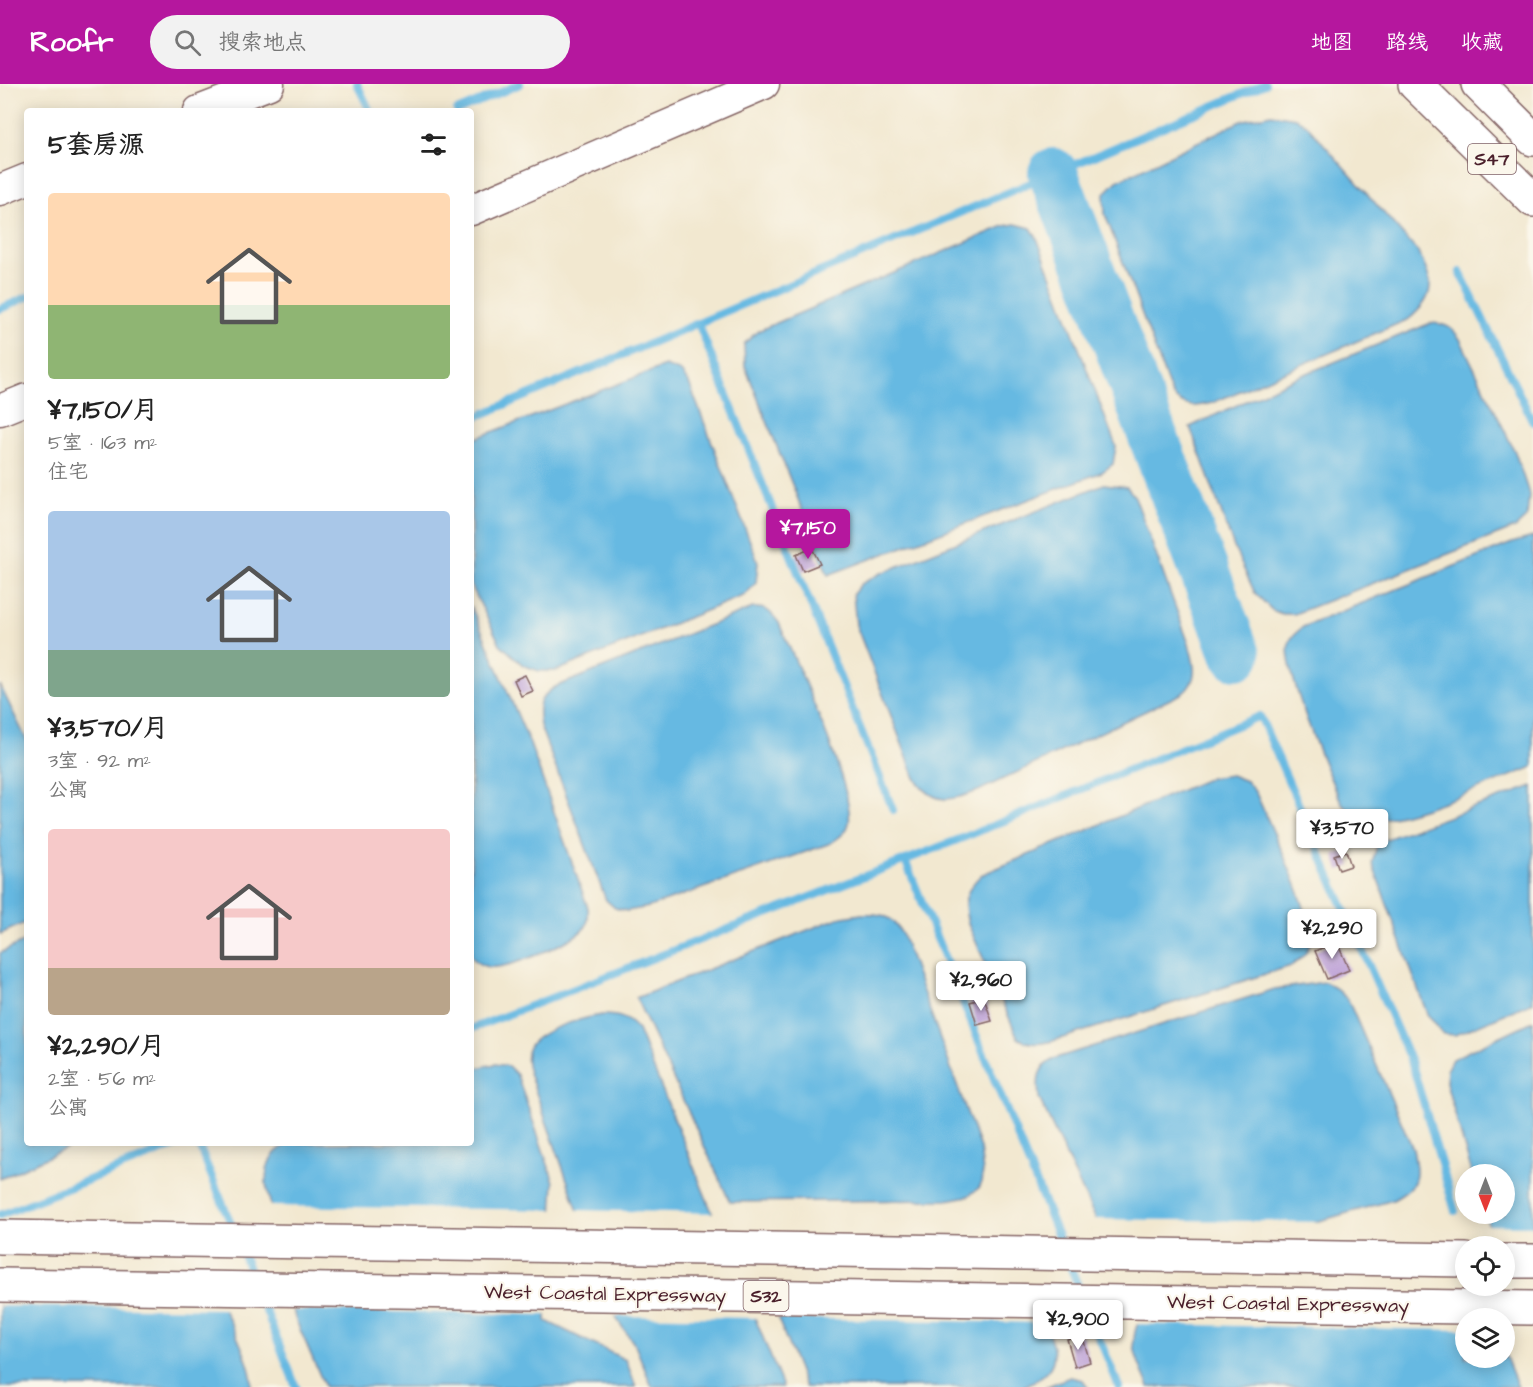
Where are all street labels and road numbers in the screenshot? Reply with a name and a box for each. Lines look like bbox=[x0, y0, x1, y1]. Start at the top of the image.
road number: S47 bbox=[1468, 144, 1516, 174]
street label: West Coastal Expressway bbox=[484, 1278, 726, 1311]
road number: S32 bbox=[744, 1281, 789, 1311]
street label: West Coastal Expressway bbox=[1167, 1288, 1409, 1321]

